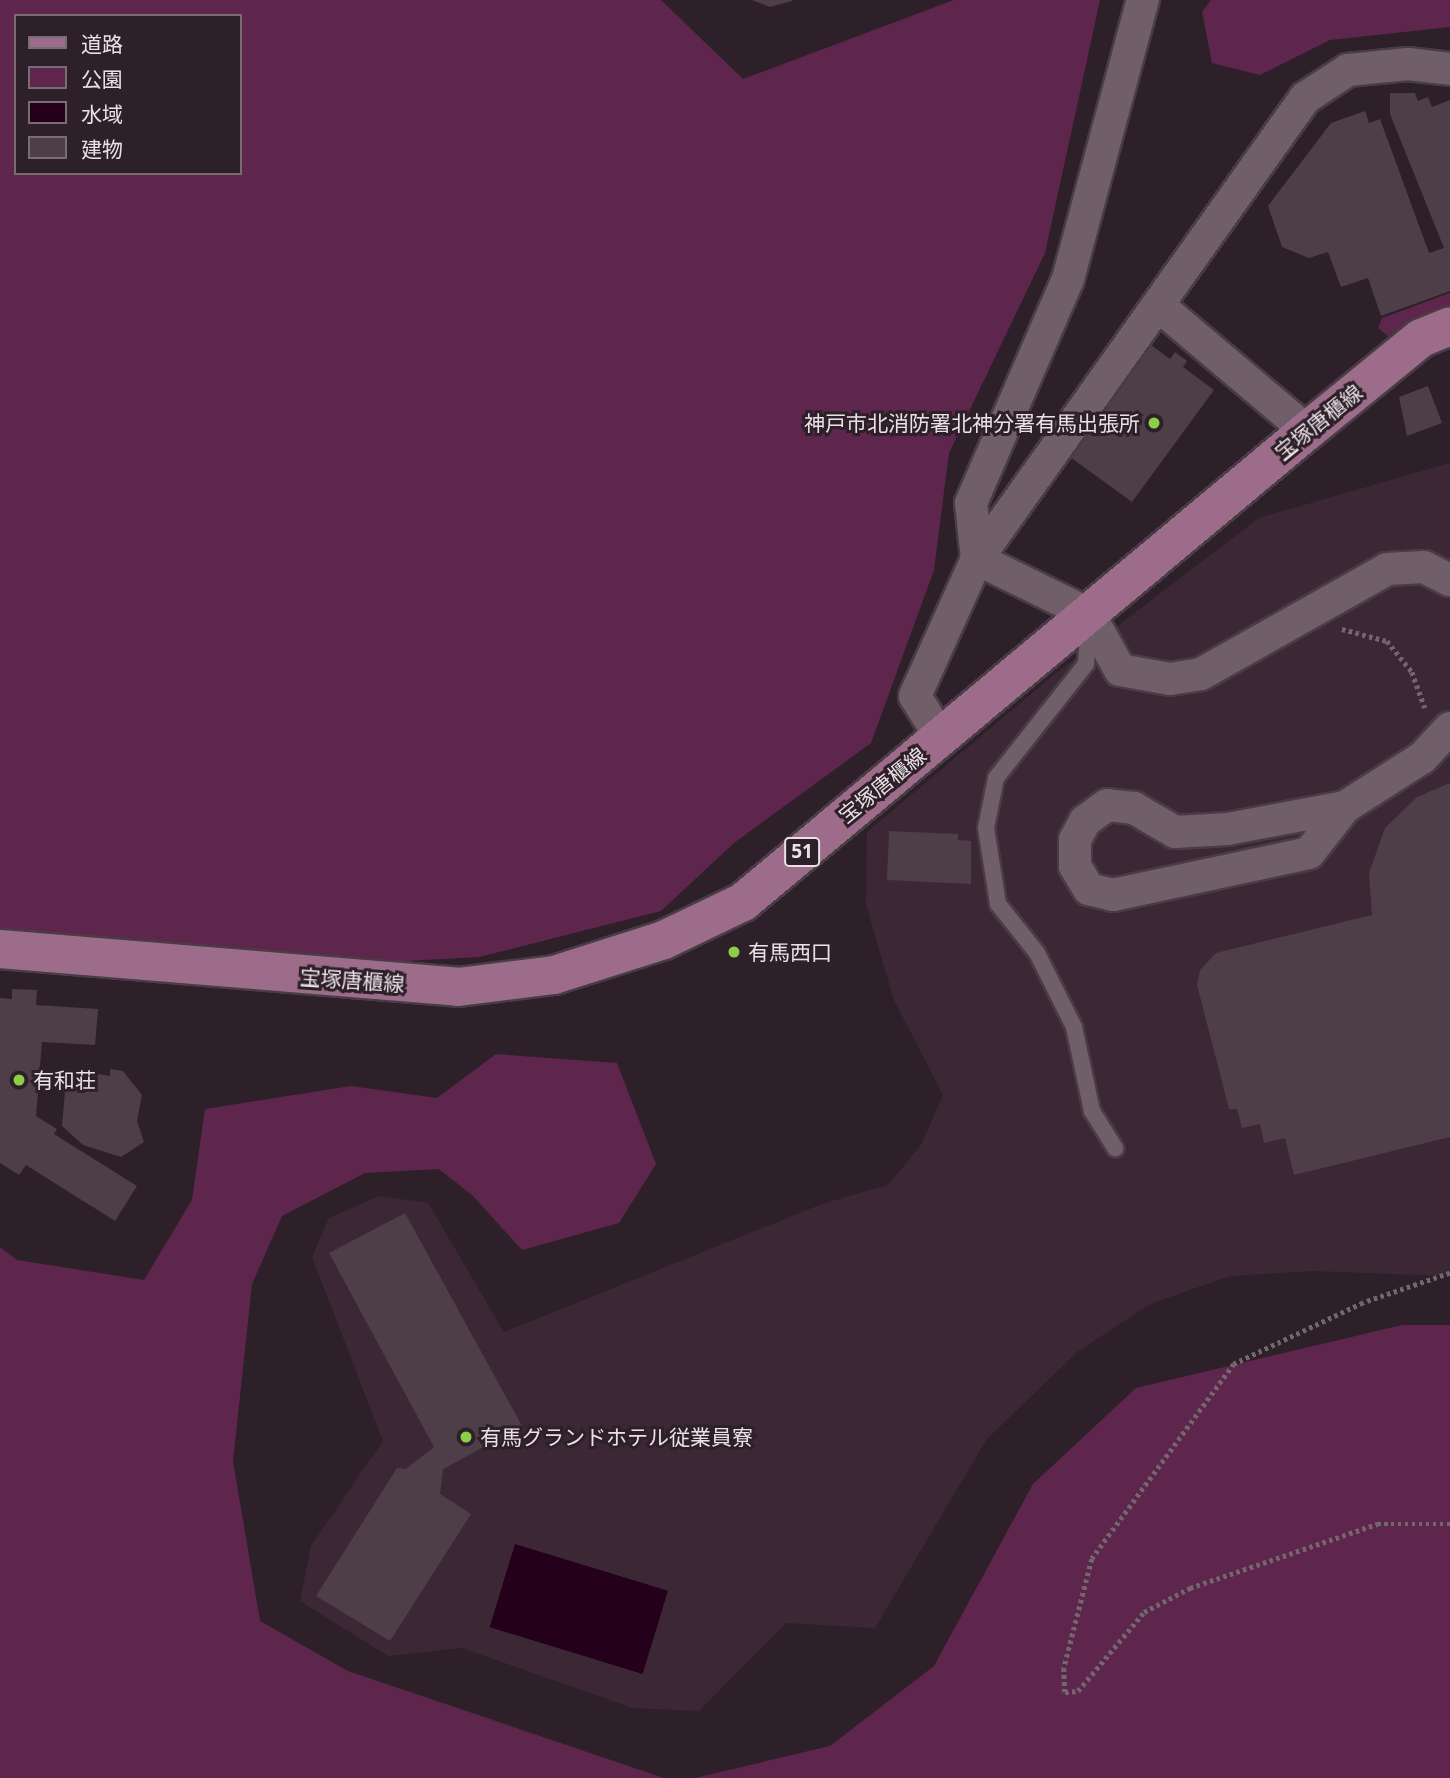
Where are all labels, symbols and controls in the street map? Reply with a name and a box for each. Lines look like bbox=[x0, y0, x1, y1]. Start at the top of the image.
legend bbox=[14, 14, 242, 175]
text: 道路 bbox=[81, 30, 123, 58]
text: 公園 bbox=[81, 65, 123, 93]
text: 水域 bbox=[81, 100, 123, 128]
text: 建物 bbox=[81, 135, 123, 163]
street label: 宝塚唐櫃線 bbox=[1269, 379, 1367, 465]
place label: 神戸市北消防署北神分署有馬出張所 bbox=[804, 410, 1140, 436]
marker: 神戸市北消防署北神分署有馬出張所 bbox=[1146, 415, 1162, 431]
street label: 宝塚唐櫃線 bbox=[833, 742, 931, 828]
road number: 51 bbox=[783, 836, 821, 867]
place label: 有馬西口 bbox=[748, 939, 832, 965]
marker: 有馬西口 bbox=[726, 944, 742, 960]
street label: 宝塚唐櫃線 bbox=[299, 964, 405, 996]
place label: 有和荘 bbox=[33, 1067, 96, 1093]
marker: 有和荘 bbox=[11, 1072, 27, 1088]
place label: 有馬グランドホテル従業員寮 bbox=[480, 1424, 753, 1450]
marker: 有馬グランドホテル従業員寮 bbox=[458, 1429, 474, 1445]

